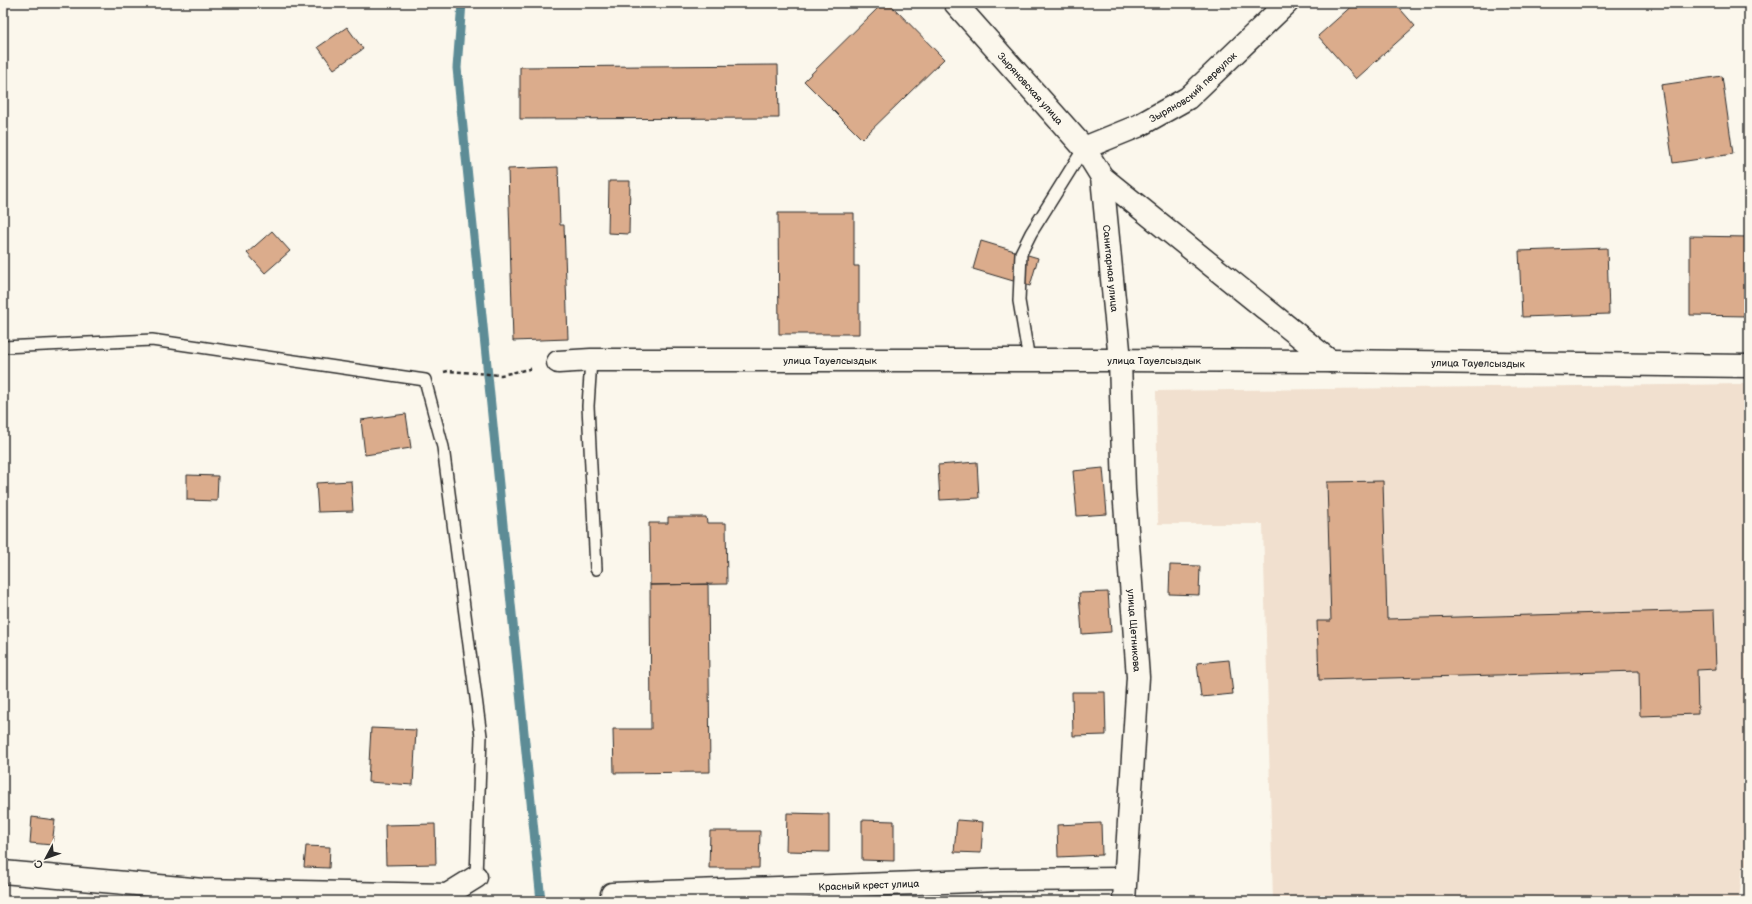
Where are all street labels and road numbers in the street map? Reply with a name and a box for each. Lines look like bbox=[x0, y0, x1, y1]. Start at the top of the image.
street label: Зыряновский переулок bbox=[1147, 49, 1240, 125]
street label: Зыряновская улица bbox=[995, 50, 1065, 127]
street label: Санитарная улица bbox=[1100, 224, 1120, 313]
street label: улица Тауелсыздык bbox=[783, 355, 877, 367]
street label: улица Тауелсыздык bbox=[1107, 355, 1201, 367]
street label: улица Тауелсыздык bbox=[1431, 357, 1526, 370]
street label: улица Щетникова bbox=[1124, 589, 1143, 673]
street label: Красный крест улица bbox=[818, 878, 920, 894]

